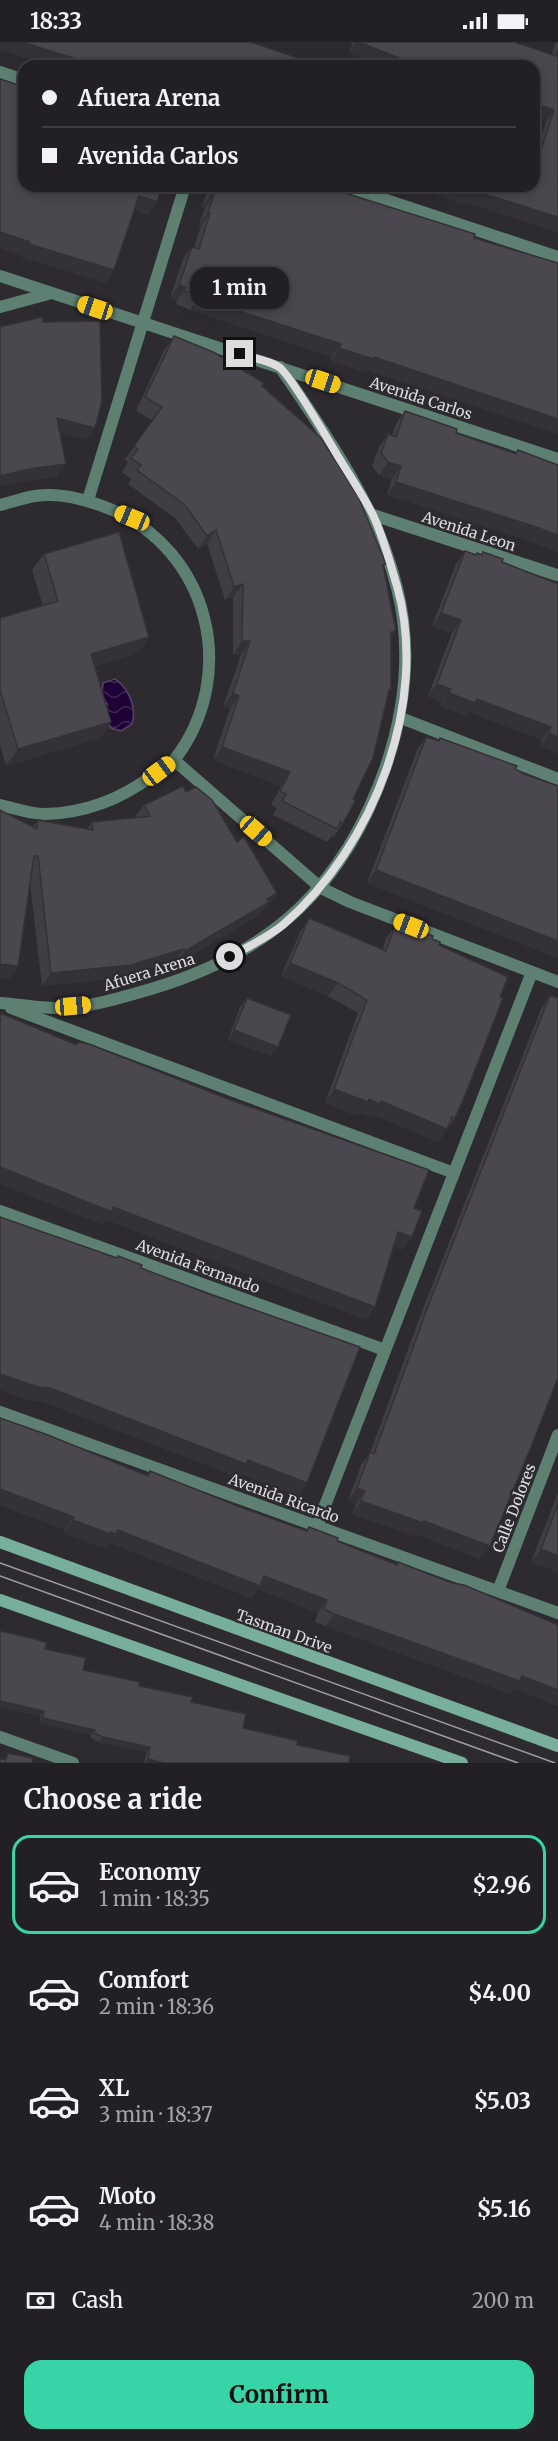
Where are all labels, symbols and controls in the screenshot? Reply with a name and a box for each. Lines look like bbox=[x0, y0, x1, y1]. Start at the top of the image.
text: 18:33 bbox=[30, 7, 82, 35]
text: Afuera Arena bbox=[78, 84, 220, 112]
text: Avenida Carlos bbox=[78, 142, 239, 170]
callout: 1 min bbox=[190, 267, 290, 309]
text: 1 min bbox=[212, 275, 267, 300]
car bbox=[75, 294, 115, 322]
route end bbox=[226, 340, 253, 367]
car bbox=[303, 367, 343, 395]
street label: Avenida Carlos bbox=[367, 372, 475, 423]
car bbox=[112, 503, 152, 533]
street label: Avenida Leon bbox=[419, 507, 518, 555]
car bbox=[139, 753, 179, 789]
car bbox=[237, 812, 275, 850]
car bbox=[391, 911, 431, 941]
route start bbox=[216, 943, 243, 970]
street label: Afuera Arena bbox=[100, 949, 197, 995]
car bbox=[54, 995, 92, 1017]
street label: Avenida Fernando bbox=[133, 1234, 263, 1297]
street label: Calle Dolores bbox=[488, 1461, 540, 1555]
street label: Avenida Ricardo bbox=[225, 1469, 342, 1527]
street label: Tasman Drive bbox=[233, 1605, 335, 1657]
text: Choose a ride bbox=[24, 1782, 202, 1816]
icon: car bbox=[27, 1858, 81, 1912]
text: Economy bbox=[99, 1858, 200, 1886]
text: $2.96 bbox=[472, 1871, 531, 1899]
text: 1 min · 18:35 bbox=[99, 1886, 210, 1911]
icon: car bbox=[27, 1966, 81, 2020]
text: Comfort bbox=[99, 1966, 189, 1994]
text: $4.00 bbox=[468, 1979, 531, 2007]
text: 2 min · 18:36 bbox=[99, 1994, 214, 2019]
icon: car bbox=[27, 2074, 81, 2128]
text: XL bbox=[99, 2074, 129, 2102]
text: $5.03 bbox=[474, 2087, 531, 2115]
text: 3 min · 18:37 bbox=[99, 2102, 213, 2127]
icon: car bbox=[27, 2182, 81, 2236]
text: Moto bbox=[99, 2182, 156, 2210]
text: $5.16 bbox=[477, 2195, 531, 2223]
text: 4 min · 18:38 bbox=[99, 2210, 214, 2235]
icon: cash bbox=[24, 2284, 57, 2317]
text: Cash bbox=[72, 2286, 123, 2314]
text: 200 m bbox=[472, 2288, 534, 2313]
button: Confirm bbox=[24, 2360, 534, 2429]

